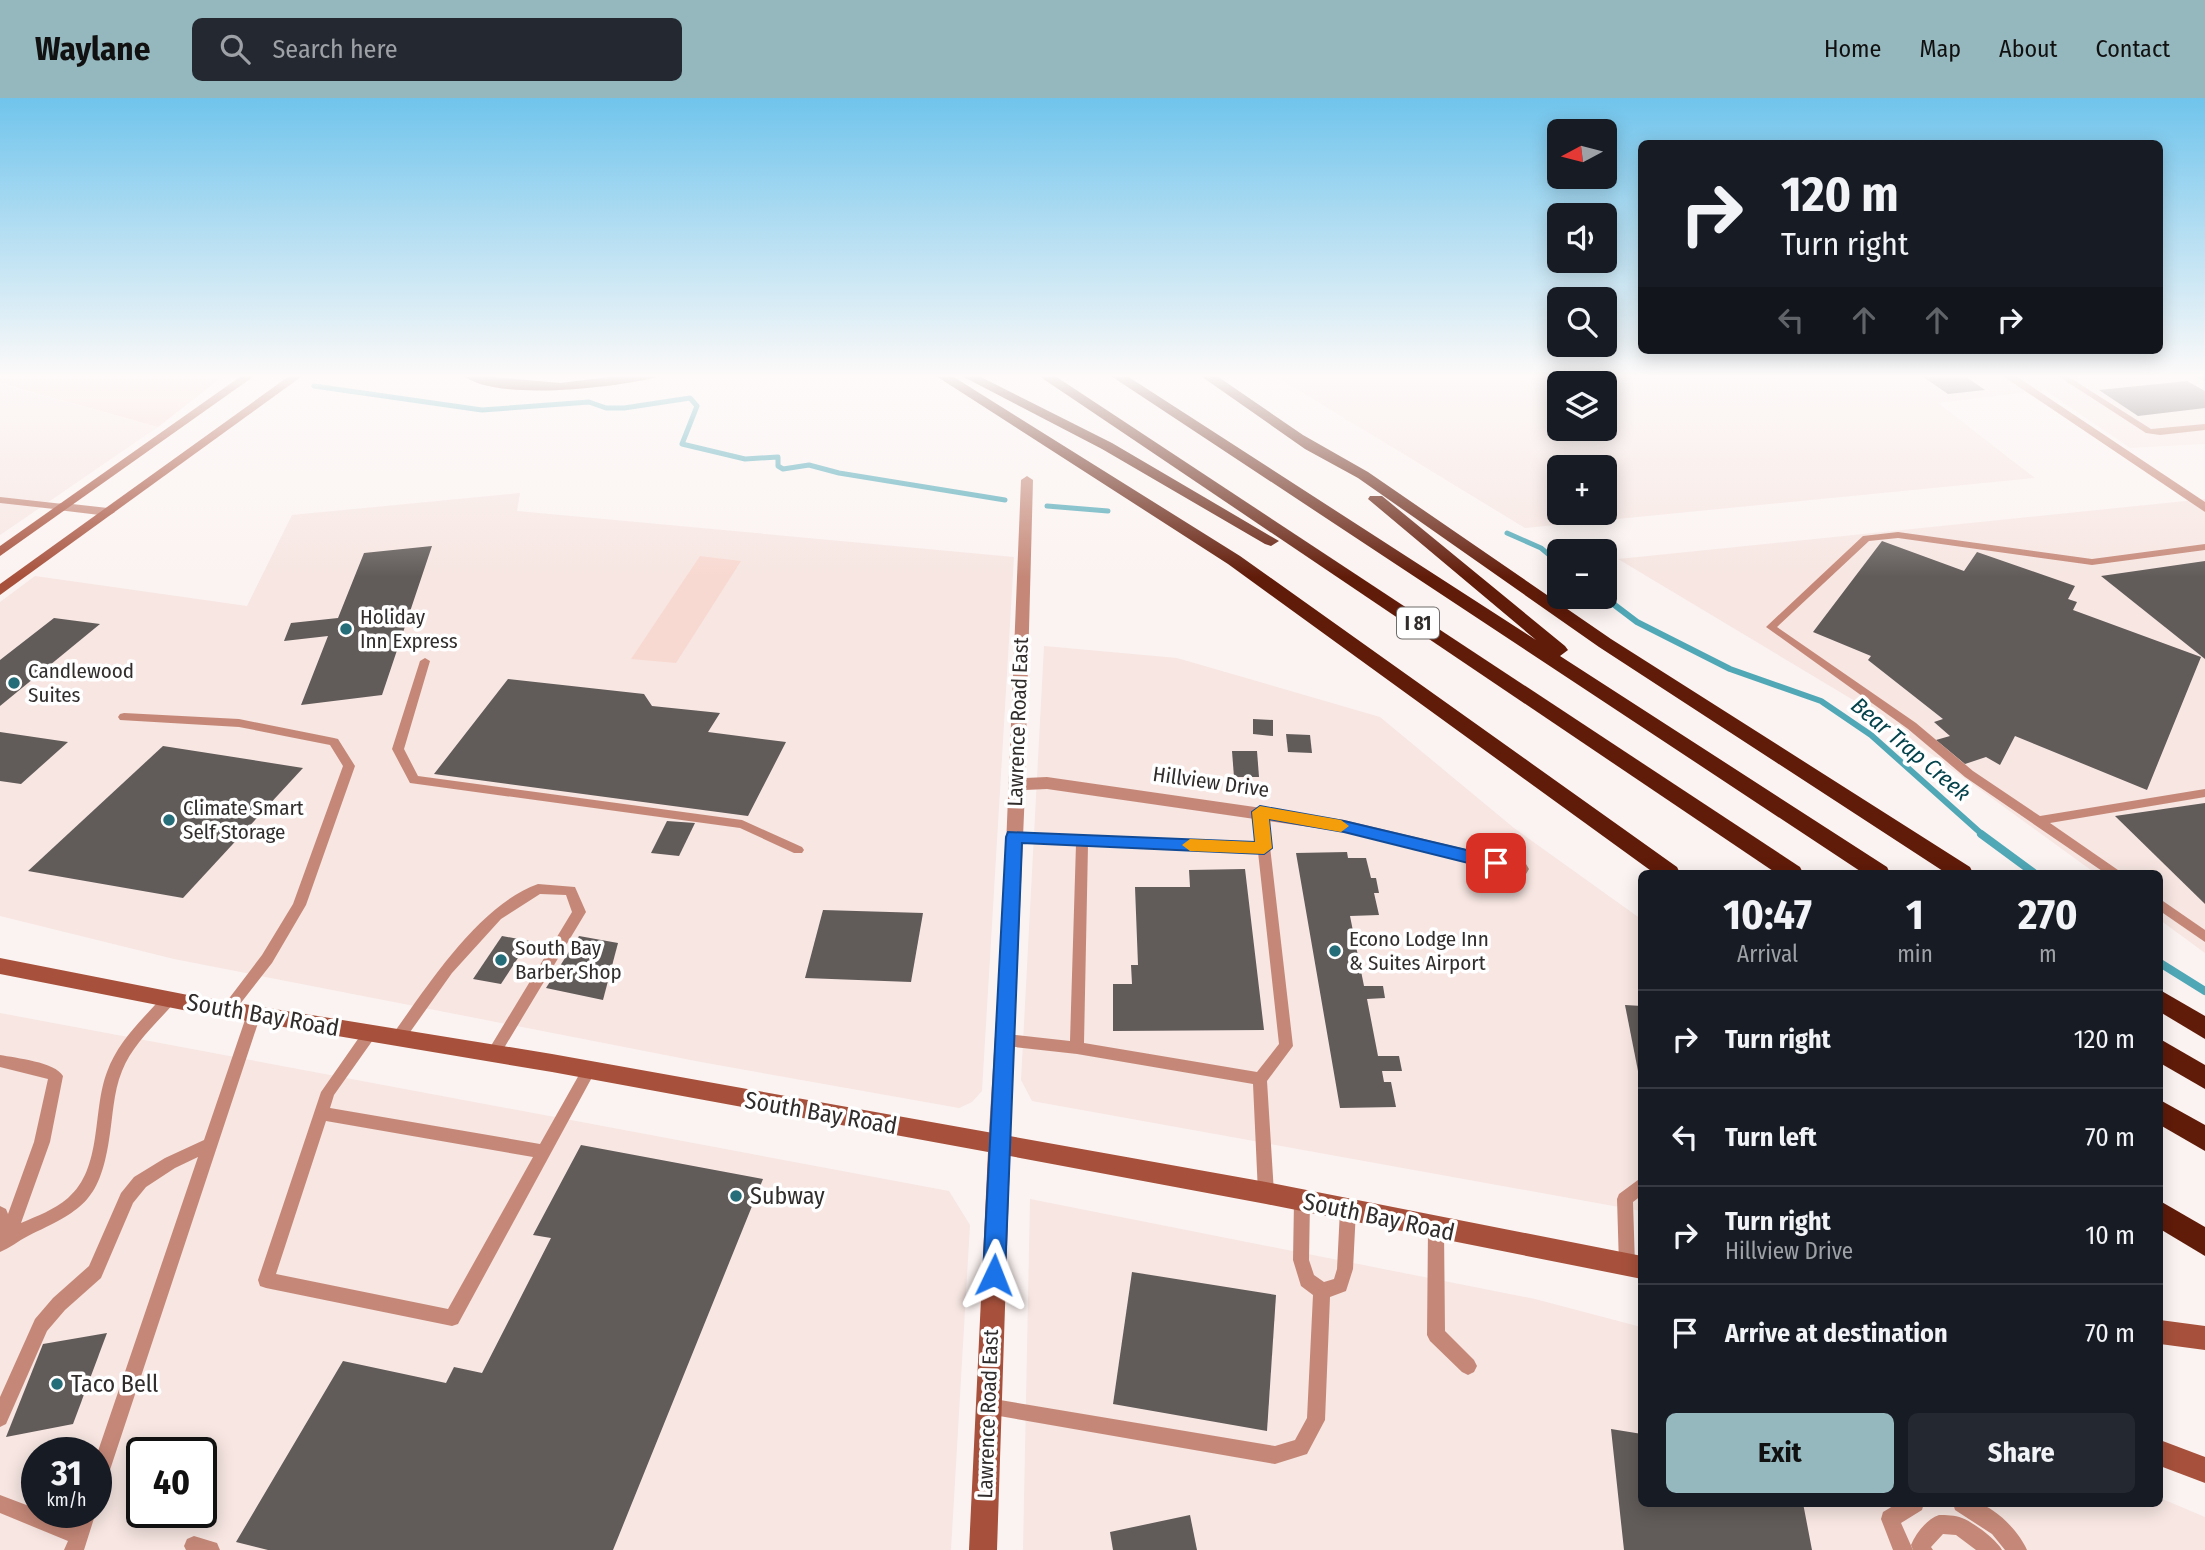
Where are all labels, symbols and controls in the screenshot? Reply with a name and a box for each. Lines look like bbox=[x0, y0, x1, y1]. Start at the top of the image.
search box bbox=[192, 18, 682, 81]
text: Waylane bbox=[35, 29, 150, 69]
icon: search bbox=[216, 30, 254, 68]
text: Search here bbox=[272, 34, 398, 65]
text: Home bbox=[1824, 35, 1881, 63]
text: Map bbox=[1919, 35, 1961, 63]
text: About bbox=[1999, 35, 2057, 63]
text: Contact bbox=[2095, 35, 2170, 63]
north arrow bbox=[1547, 119, 1617, 189]
map controls bbox=[1547, 119, 1617, 609]
text: 120 m bbox=[1781, 165, 1899, 224]
icon: right bbox=[1666, 168, 1757, 259]
button: sound bbox=[1547, 203, 1617, 273]
text: Turn right bbox=[1781, 225, 1908, 263]
button: search bbox=[1547, 287, 1617, 357]
icon: left bbox=[1772, 301, 1810, 339]
icon: ahead bbox=[1845, 301, 1883, 339]
icon: ahead bbox=[1918, 301, 1956, 339]
icon: right bbox=[1991, 301, 2029, 339]
button: layers bbox=[1547, 371, 1617, 441]
button: + bbox=[1547, 455, 1617, 525]
button: − bbox=[1547, 539, 1617, 609]
place label: Holiday Inn Express bbox=[360, 604, 458, 654]
road number: I 81 bbox=[1397, 608, 1439, 638]
marker: Holiday Inn Express bbox=[338, 621, 354, 637]
street label: Lawrence Road East bbox=[1002, 637, 1034, 807]
place label: Candlewood Suites bbox=[28, 658, 134, 708]
marker: Candlewood Suites bbox=[6, 675, 22, 691]
water label: Bear Trap Creek bbox=[1846, 691, 1976, 807]
street label: Hillview Drive bbox=[1151, 761, 1271, 803]
place label: Climate Smart Self Storage bbox=[183, 795, 304, 845]
marker: Climate Smart Self Storage bbox=[161, 812, 177, 828]
pin bbox=[1466, 833, 1526, 893]
icon: arrive bbox=[1477, 844, 1515, 882]
text: 10:47 bbox=[1723, 890, 1812, 940]
text: 1 bbox=[1906, 890, 1924, 940]
text: 270 bbox=[2018, 890, 2078, 940]
place label: Econo Lodge Inn & Suites Airport bbox=[1349, 926, 1489, 976]
place label: South Bay Barber Shop bbox=[515, 935, 622, 985]
text: Arrival bbox=[1737, 940, 1798, 968]
text: min bbox=[1897, 940, 1933, 968]
text: m bbox=[2039, 940, 2057, 968]
marker: Econo Lodge Inn & Suites Airport bbox=[1327, 943, 1343, 959]
marker: South Bay Barber Shop bbox=[493, 952, 509, 968]
street label: South Bay Road bbox=[185, 988, 341, 1042]
icon: right bbox=[1666, 1020, 1704, 1058]
text: Turn right bbox=[1725, 1024, 1831, 1055]
text: 120 m bbox=[2074, 1024, 2135, 1055]
street label: South Bay Road bbox=[743, 1086, 899, 1140]
icon: left bbox=[1666, 1118, 1704, 1156]
text: Turn left bbox=[1725, 1122, 1817, 1153]
text: 70 m bbox=[2085, 1122, 2135, 1153]
place label: Subway bbox=[750, 1182, 825, 1210]
street label: South Bay Road bbox=[1301, 1187, 1457, 1247]
marker: Subway bbox=[728, 1188, 744, 1204]
text: Turn right bbox=[1725, 1206, 1831, 1237]
icon: right bbox=[1666, 1216, 1704, 1254]
text: 10 m bbox=[2085, 1220, 2135, 1251]
text: Hillview Drive bbox=[1725, 1237, 1853, 1265]
position arrow bbox=[957, 1238, 1031, 1312]
icon: arrive bbox=[1666, 1314, 1704, 1352]
text: Arrive at destination bbox=[1725, 1318, 1948, 1349]
text: 70 m bbox=[2085, 1318, 2135, 1349]
street label: Lawrence Road East bbox=[972, 1329, 1004, 1499]
place label: Taco Bell bbox=[71, 1370, 158, 1398]
marker: Taco Bell bbox=[49, 1376, 65, 1392]
button: Exit bbox=[1666, 1413, 1894, 1493]
button: Share bbox=[1908, 1413, 2135, 1493]
speed limit sign: 40 bbox=[126, 1437, 217, 1528]
text: 31 bbox=[51, 1452, 82, 1494]
text: km/h bbox=[46, 1489, 87, 1511]

